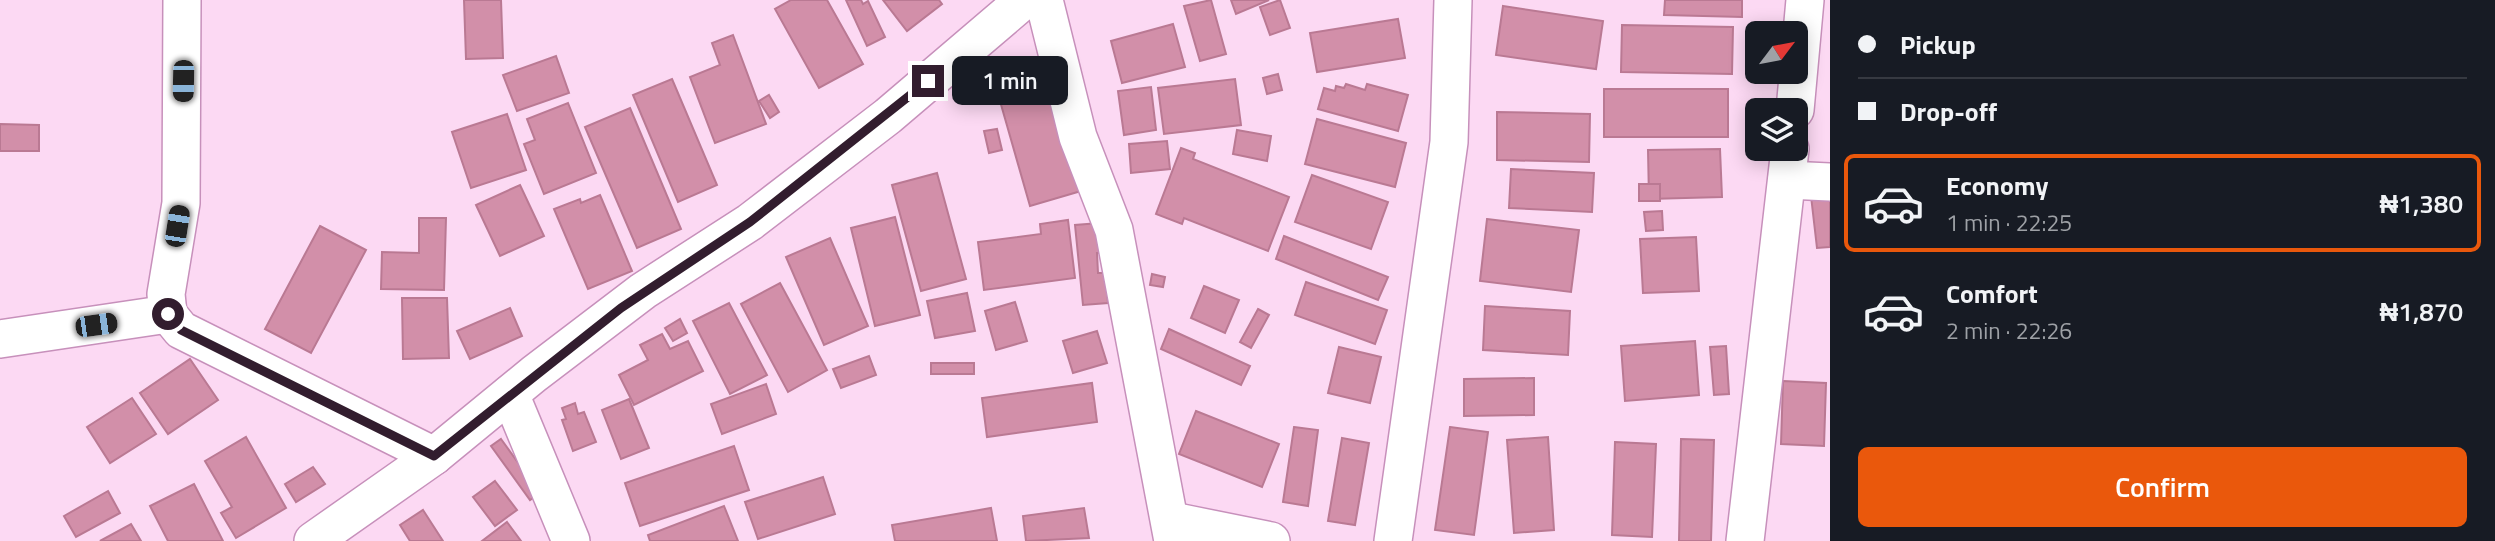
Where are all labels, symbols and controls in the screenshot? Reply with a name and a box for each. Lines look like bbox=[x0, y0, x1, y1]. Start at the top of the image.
north arrow bbox=[1745, 21, 1808, 84]
map controls bbox=[1745, 21, 1808, 161]
text: Pickup bbox=[1900, 25, 1976, 64]
callout: 1 min bbox=[953, 56, 1068, 106]
car bbox=[173, 60, 194, 102]
text: 1 min bbox=[982, 63, 1038, 98]
route end bbox=[912, 65, 944, 97]
text: Drop-off bbox=[1900, 92, 1997, 131]
button: layers bbox=[1745, 98, 1808, 161]
text: Economy bbox=[1946, 166, 2048, 205]
icon: car bbox=[1862, 172, 1925, 235]
text: ₦1,380 bbox=[2380, 184, 2463, 223]
car bbox=[164, 204, 191, 248]
text: 1 min · 22:25 bbox=[1946, 205, 2072, 240]
text: Comfort bbox=[1946, 274, 2038, 313]
icon: car bbox=[1862, 280, 1925, 343]
text: ₦1,870 bbox=[2380, 292, 2463, 331]
route start bbox=[152, 298, 184, 330]
car bbox=[74, 312, 119, 338]
text: 2 min · 22:26 bbox=[1946, 313, 2072, 348]
button: Confirm bbox=[1858, 447, 2467, 527]

